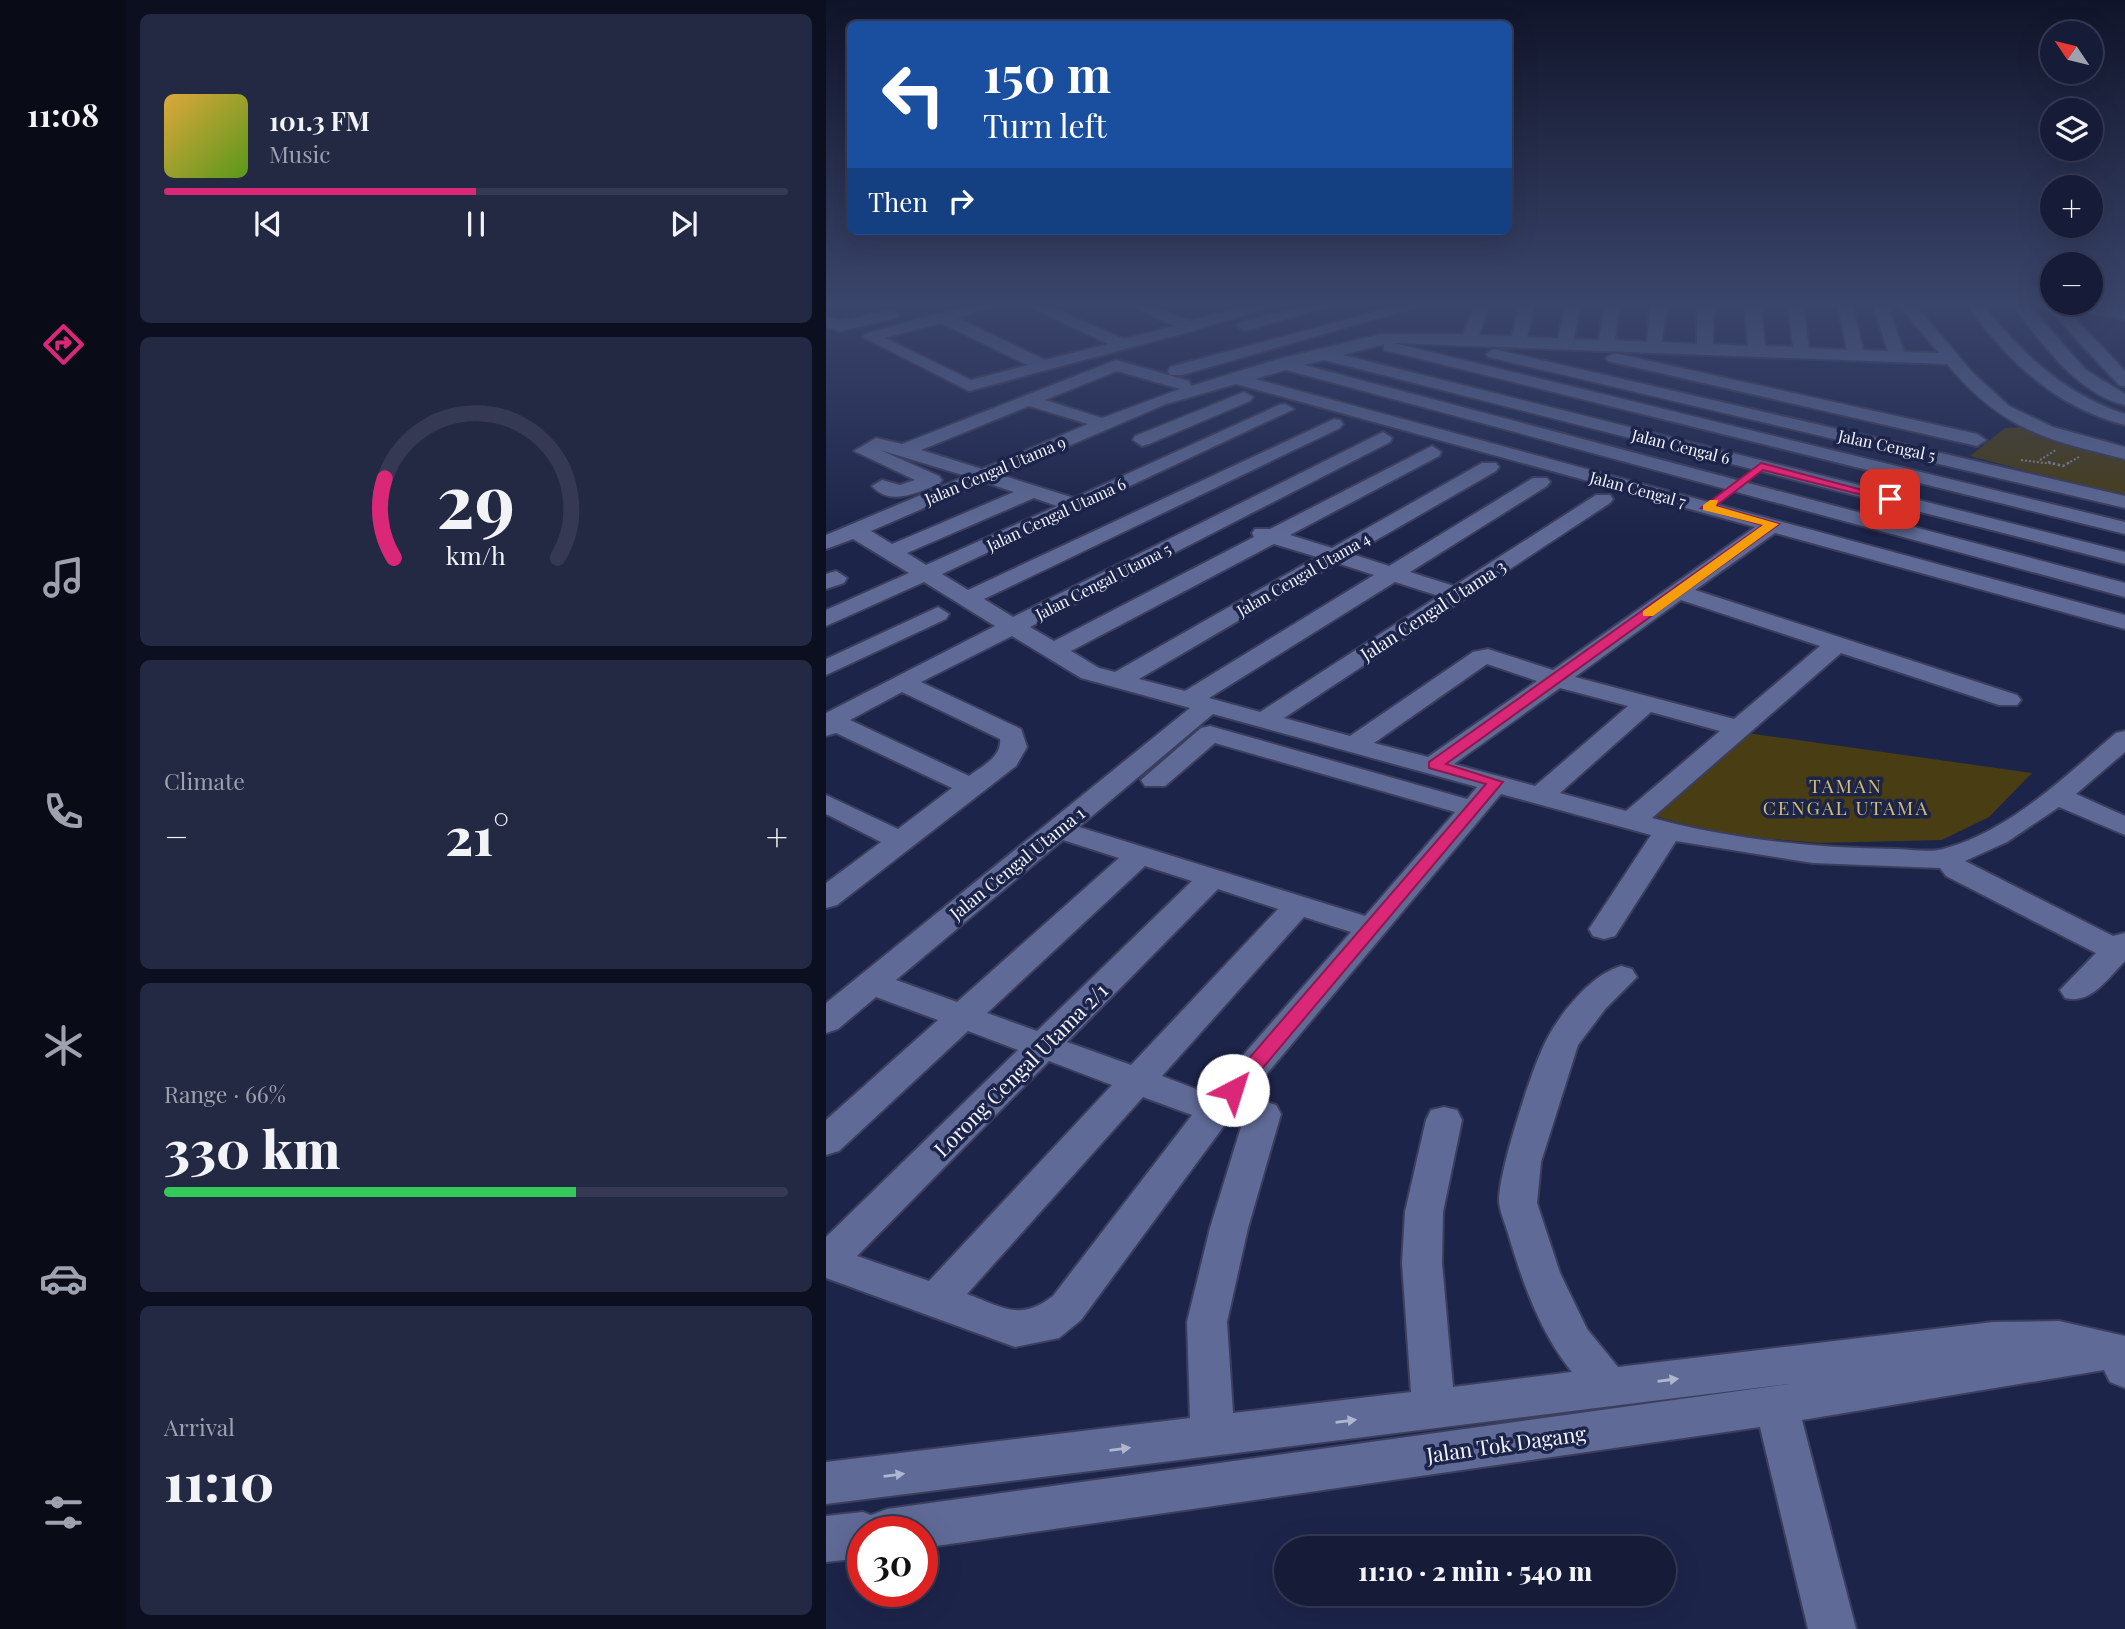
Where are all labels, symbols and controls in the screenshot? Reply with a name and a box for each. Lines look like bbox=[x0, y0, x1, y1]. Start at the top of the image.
north arrow bbox=[2040, 21, 2104, 84]
map controls bbox=[2040, 21, 2103, 315]
text: 150 m bbox=[983, 40, 1111, 105]
icon: left bbox=[868, 49, 959, 140]
text: 11:08 bbox=[27, 92, 99, 135]
button: layers bbox=[2040, 98, 2103, 161]
text: 101.3 FM bbox=[269, 103, 370, 138]
text: Turn left bbox=[983, 103, 1107, 146]
text: Music bbox=[269, 138, 330, 169]
button: + bbox=[2040, 175, 2103, 238]
icon: right bbox=[942, 182, 980, 220]
text: Then bbox=[868, 184, 928, 219]
icon: previous bbox=[249, 205, 287, 243]
icon: pause bbox=[457, 205, 495, 243]
icon: next bbox=[665, 205, 703, 243]
button: − bbox=[2040, 252, 2103, 315]
icon: directions bbox=[39, 320, 88, 369]
street label: Jalan Cengal 6 bbox=[1629, 423, 1732, 468]
street label: Jalan Cengal 5 bbox=[1835, 424, 1938, 466]
street label: Jalan Cengal Utama 9 bbox=[921, 431, 1069, 510]
text: 29 bbox=[437, 449, 515, 546]
street label: Jalan Cengal 7 bbox=[1587, 466, 1689, 512]
pin bbox=[1860, 469, 1920, 529]
street label: Jalan Cengal Utama 6 bbox=[982, 473, 1129, 556]
icon: arrive bbox=[1871, 480, 1909, 518]
street label: Jalan Cengal Utama 4 bbox=[1232, 527, 1373, 621]
text: km/h bbox=[446, 537, 506, 570]
street label: Jalan Cengal Utama 5 bbox=[1031, 538, 1174, 625]
icon: music bbox=[39, 553, 88, 602]
street label: Jalan Cengal Utama 3 bbox=[1355, 554, 1510, 667]
text: Climate bbox=[164, 765, 245, 796]
district label: TAMAN CENGAL UTAMA bbox=[1763, 772, 1929, 820]
icon: phone bbox=[39, 787, 88, 836]
text: 21° bbox=[445, 800, 509, 869]
street label: Jalan Cengal Utama 1 bbox=[944, 801, 1090, 926]
text: − bbox=[164, 810, 189, 861]
text: + bbox=[766, 810, 788, 861]
street label: Lorong Cengal Utama 2/1 bbox=[927, 976, 1113, 1162]
icon: climate bbox=[39, 1021, 88, 1070]
position arrow bbox=[1196, 1053, 1270, 1127]
text: Range · 66% bbox=[164, 1078, 286, 1109]
text: 330 km bbox=[164, 1113, 340, 1182]
icon: car bbox=[39, 1254, 88, 1303]
one-way arrow bbox=[1658, 1374, 1680, 1385]
text: Arrival bbox=[164, 1411, 235, 1442]
one-way arrow bbox=[1335, 1415, 1357, 1426]
street label: Jalan Tok Dagang bbox=[1423, 1418, 1588, 1468]
one-way arrow bbox=[1109, 1443, 1131, 1454]
text: 11:10 bbox=[164, 1446, 274, 1515]
one-way arrow bbox=[883, 1470, 905, 1481]
icon: filters bbox=[39, 1488, 88, 1537]
speed limit sign: 30 bbox=[847, 1516, 938, 1607]
text: 11:10 · 2 min · 540 m bbox=[1358, 1553, 1592, 1588]

